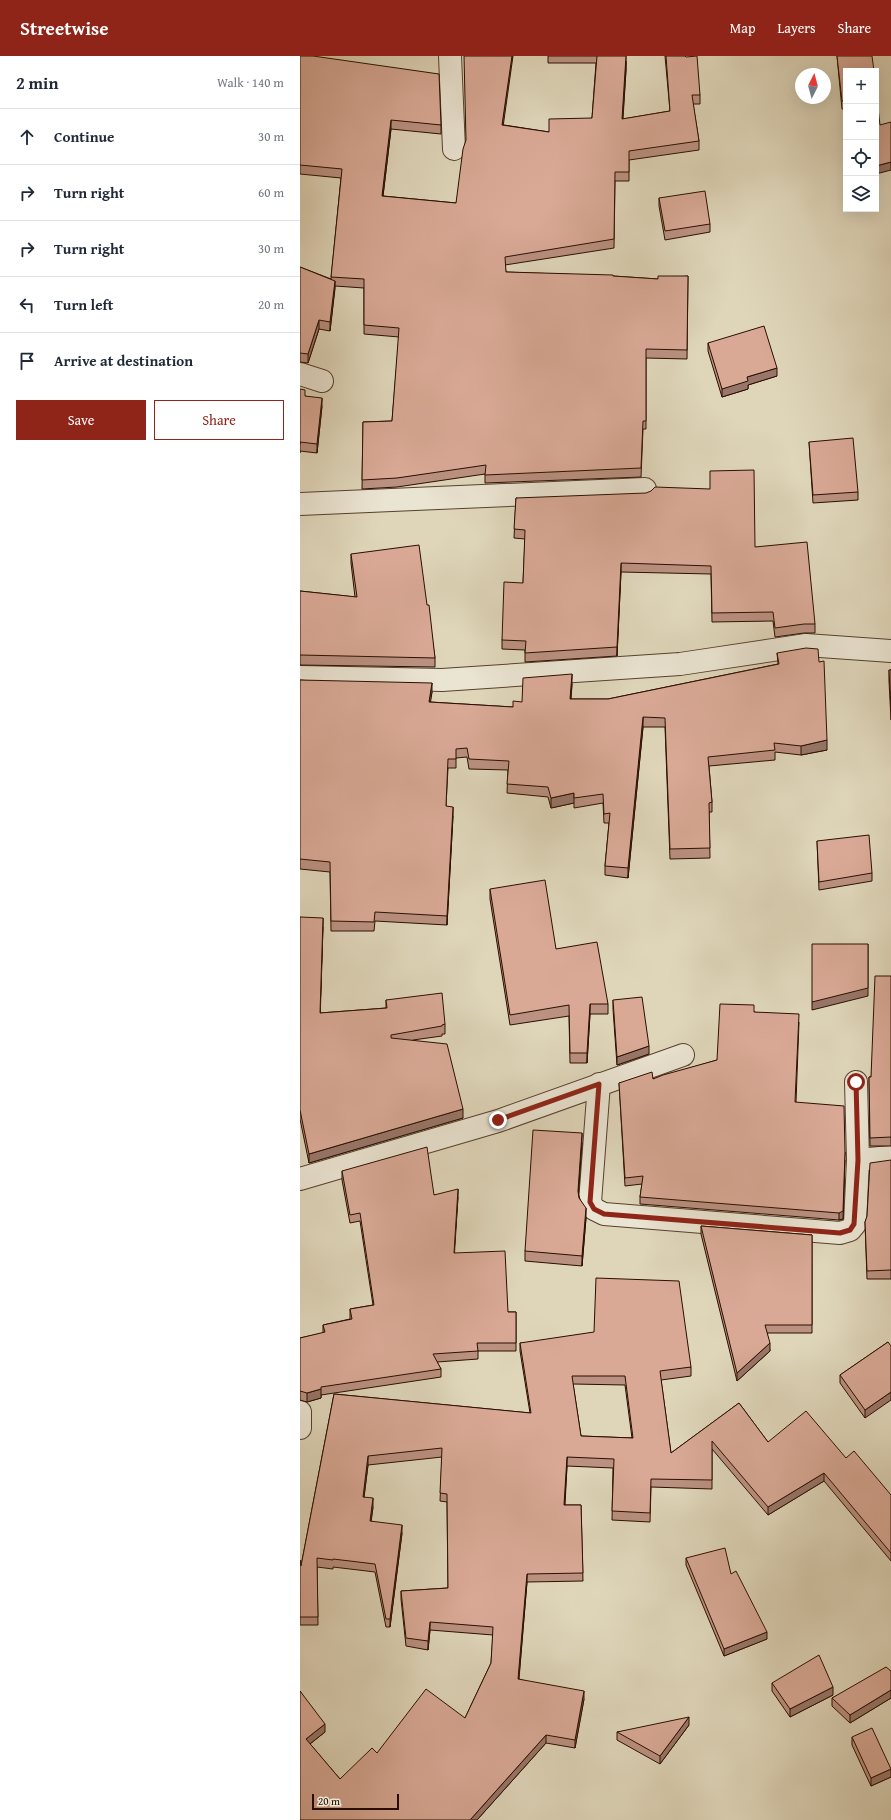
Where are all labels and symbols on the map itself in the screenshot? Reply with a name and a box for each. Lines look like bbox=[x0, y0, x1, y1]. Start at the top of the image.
north arrow bbox=[795, 68, 831, 104]
route start bbox=[847, 1073, 865, 1091]
route end bbox=[489, 1111, 507, 1129]
scale bar bbox=[312, 1792, 399, 1811]

